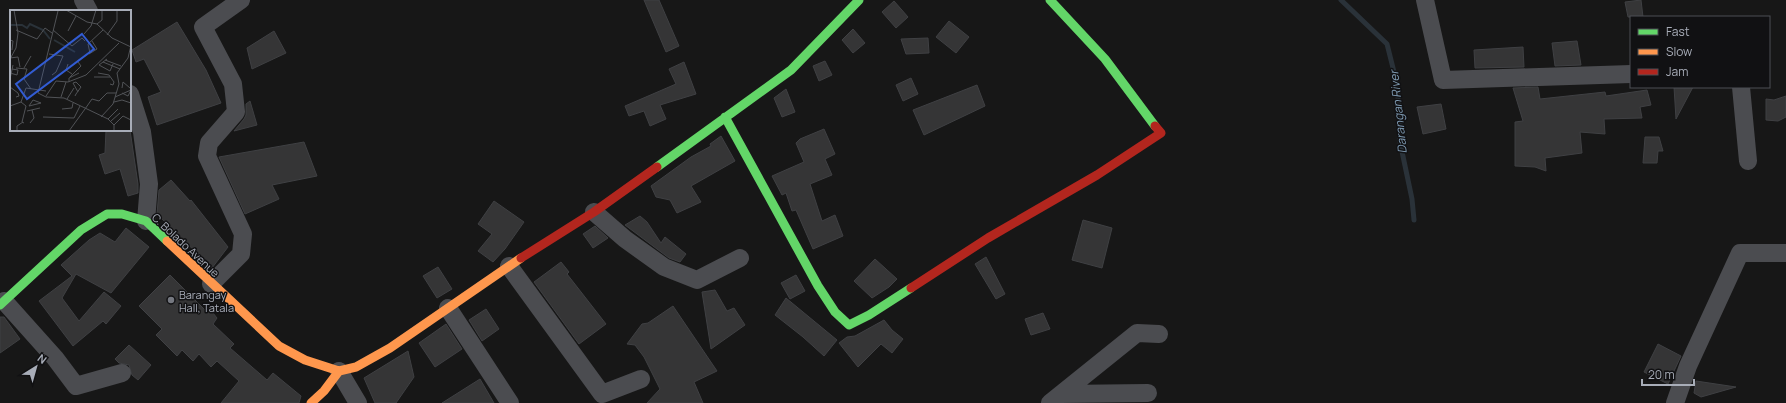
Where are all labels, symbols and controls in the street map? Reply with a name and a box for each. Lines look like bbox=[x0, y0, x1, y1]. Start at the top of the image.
inset map bbox=[10, 10, 131, 131]
legend bbox=[1630, 16, 1770, 88]
text: Fast bbox=[1666, 23, 1690, 40]
text: Slow bbox=[1666, 43, 1692, 60]
text: Jam bbox=[1666, 63, 1688, 80]
water label: Darangan River bbox=[1385, 68, 1411, 154]
street label: C. Bolado Avenue bbox=[149, 210, 223, 281]
place label: Barangay Hall, Tatala bbox=[179, 287, 234, 315]
marker: Barangay Hall, Tatala bbox=[166, 295, 176, 305]
north arrow bbox=[16, 347, 56, 387]
text: N bbox=[35, 350, 50, 367]
scale bar bbox=[1642, 361, 1694, 387]
text: 20 m bbox=[1648, 366, 1675, 383]

